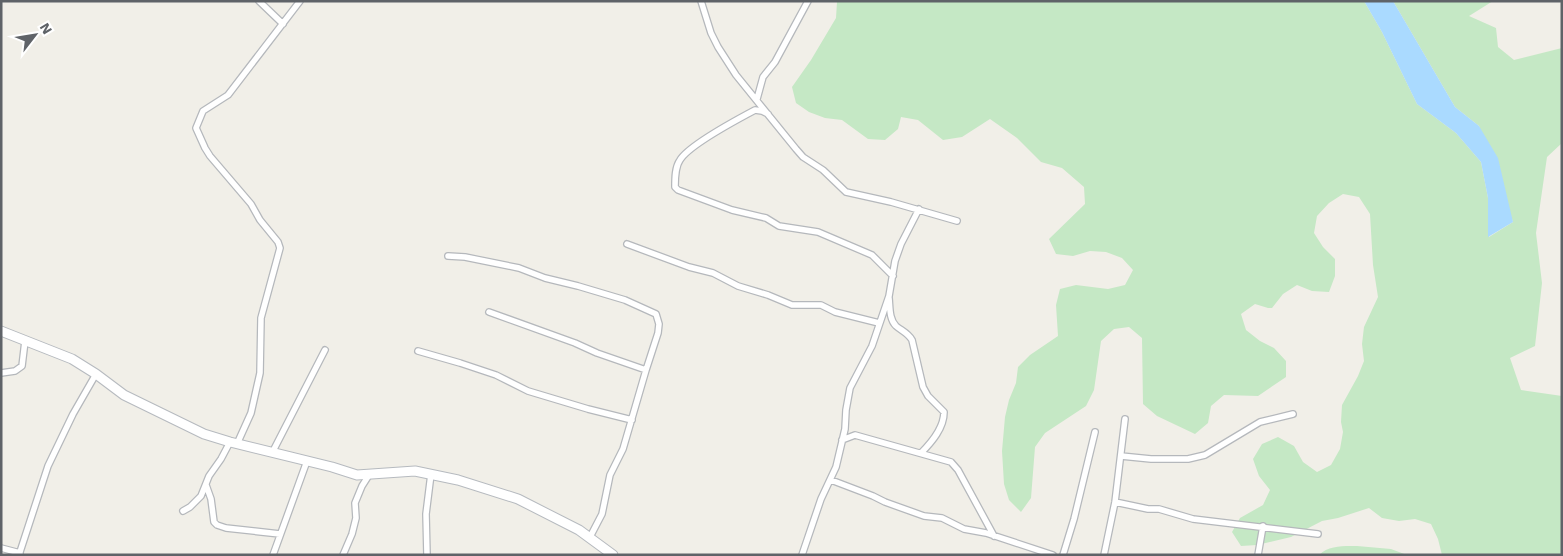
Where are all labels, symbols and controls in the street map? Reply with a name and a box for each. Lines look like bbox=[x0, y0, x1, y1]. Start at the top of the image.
north arrow bbox=[10, 10, 60, 60]
text: N bbox=[37, 20, 56, 37]

